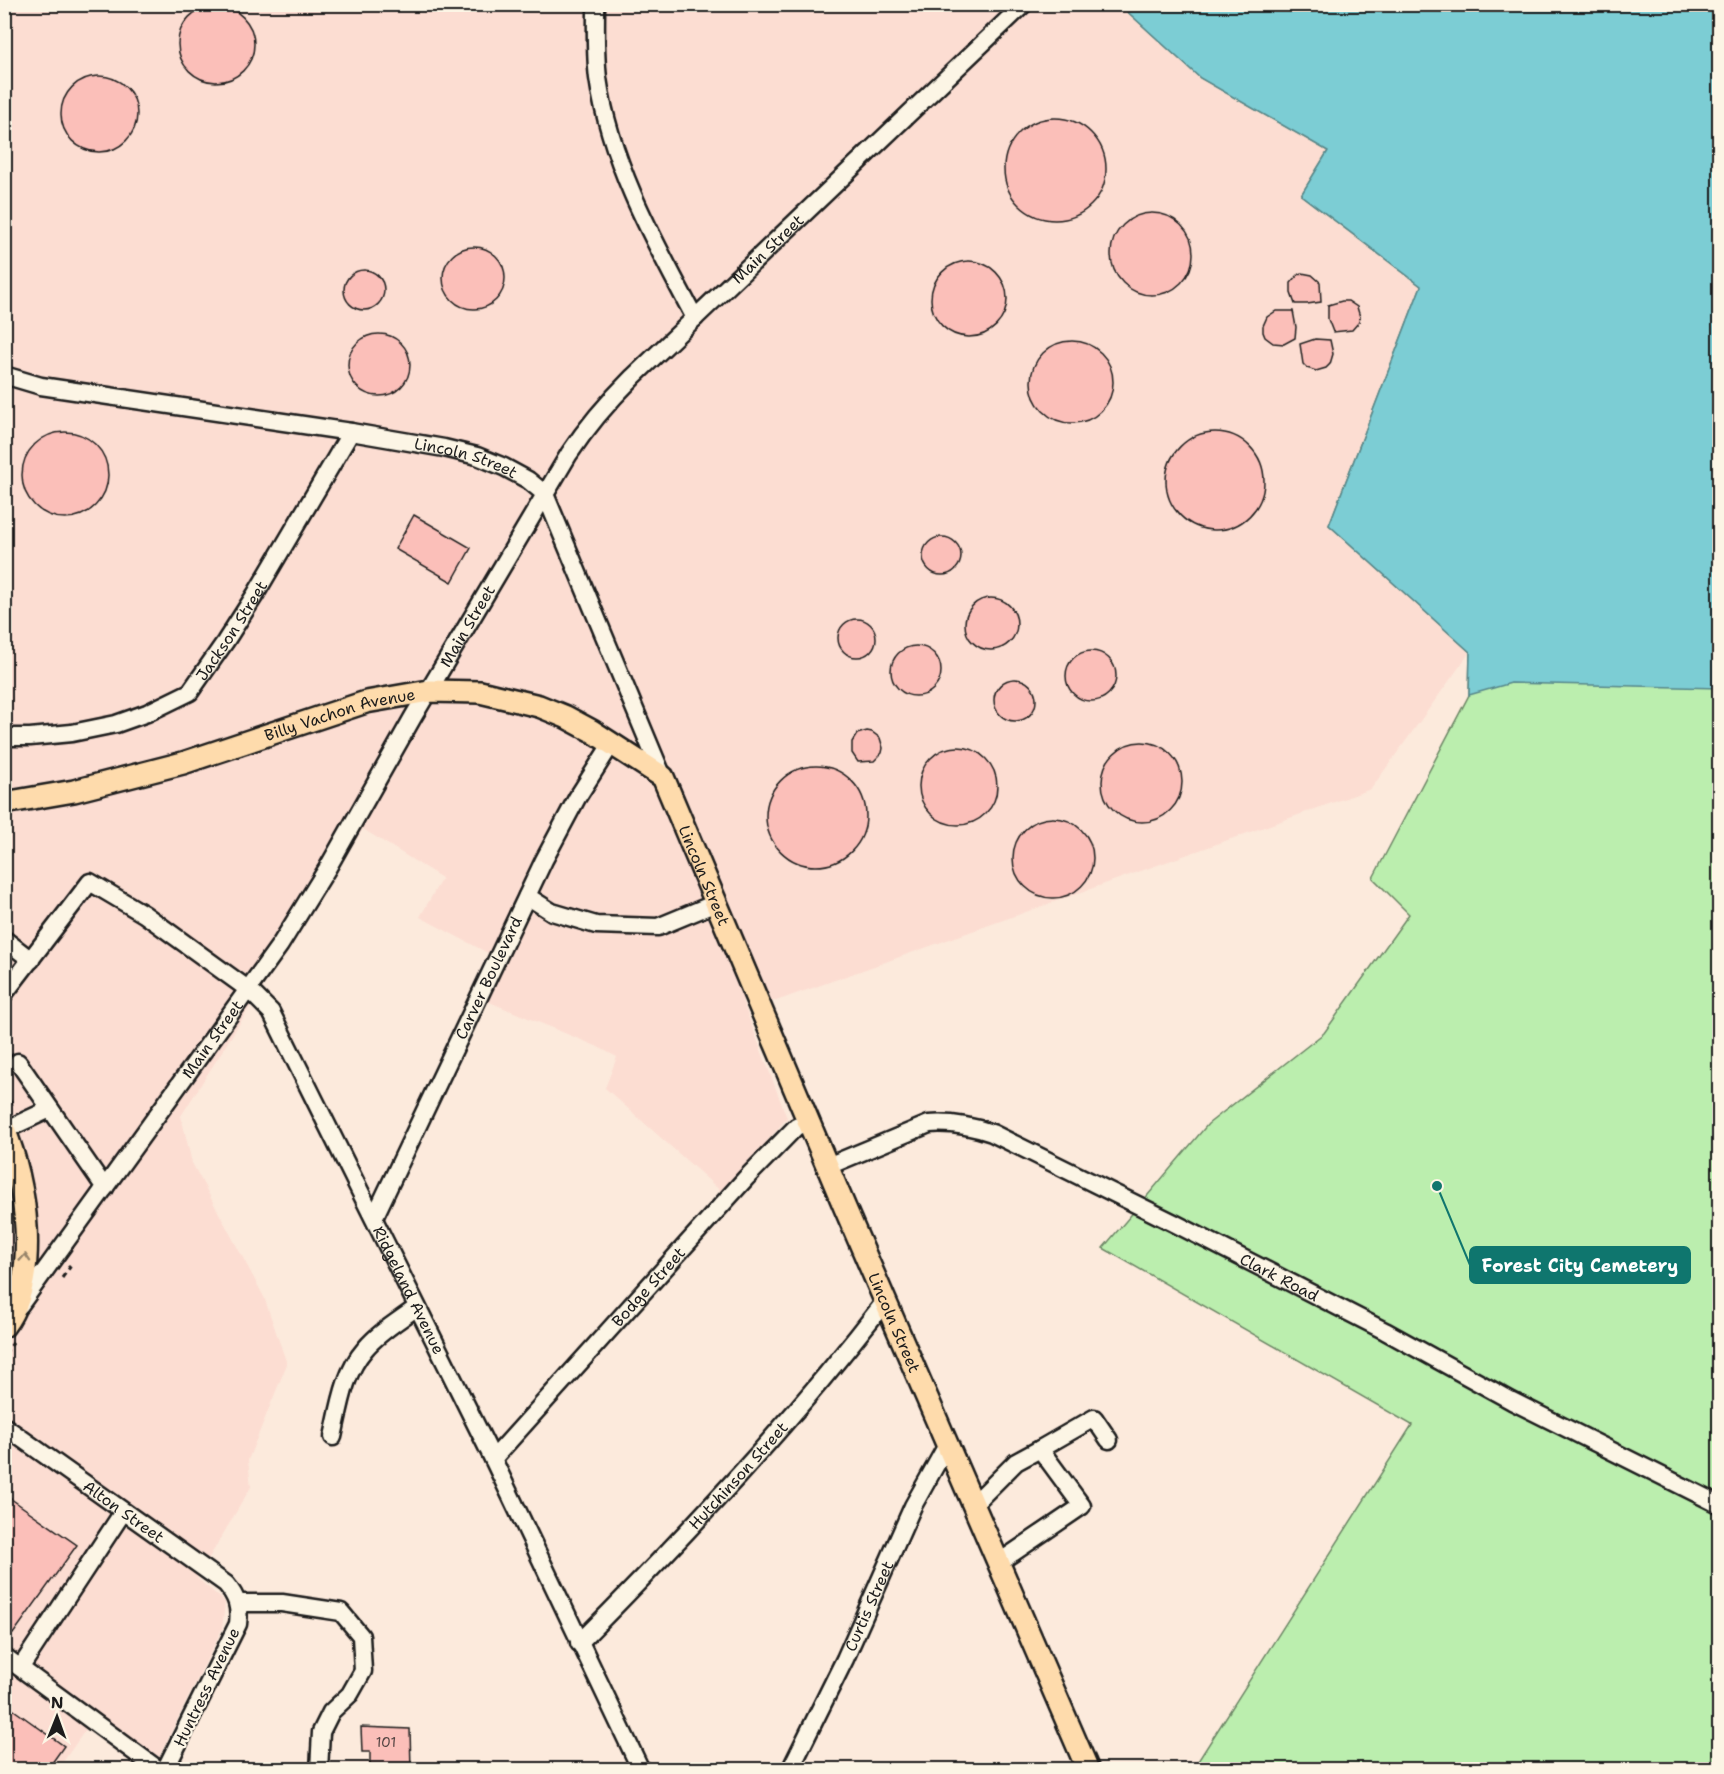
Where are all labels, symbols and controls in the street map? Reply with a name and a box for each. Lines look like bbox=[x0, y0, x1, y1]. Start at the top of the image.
street label: Main Street bbox=[727, 210, 808, 288]
street label: Lincoln Street bbox=[413, 433, 521, 483]
street label: Jackson Street bbox=[191, 577, 272, 685]
street label: Main Street bbox=[435, 581, 500, 671]
street label: Billy Vachon Avenue bbox=[262, 684, 417, 746]
street label: Lincoln Street bbox=[674, 822, 734, 929]
street label: Carver Boulevard bbox=[450, 913, 527, 1043]
street label: Main Street bbox=[177, 996, 248, 1083]
street label: Ridgeland Avenue bbox=[368, 1223, 449, 1358]
street label: Bodge Street bbox=[607, 1243, 690, 1331]
callout: Forest City Cemetery bbox=[1470, 1247, 1690, 1283]
street label: Clark Road bbox=[1236, 1248, 1322, 1306]
one-way arrow bbox=[18, 1253, 31, 1262]
text: Forest City Cemetery bbox=[1482, 1254, 1678, 1278]
street label: Lincoln Street bbox=[863, 1270, 925, 1376]
street label: Hutchinson Street bbox=[684, 1417, 793, 1534]
street label: Alton Street bbox=[79, 1476, 168, 1548]
street label: Curtis Street bbox=[840, 1558, 898, 1655]
street label: Huntress Avenue bbox=[169, 1624, 244, 1750]
north arrow bbox=[27, 1687, 87, 1747]
text: N bbox=[51, 1692, 64, 1713]
house number: 101 bbox=[376, 1733, 396, 1751]

